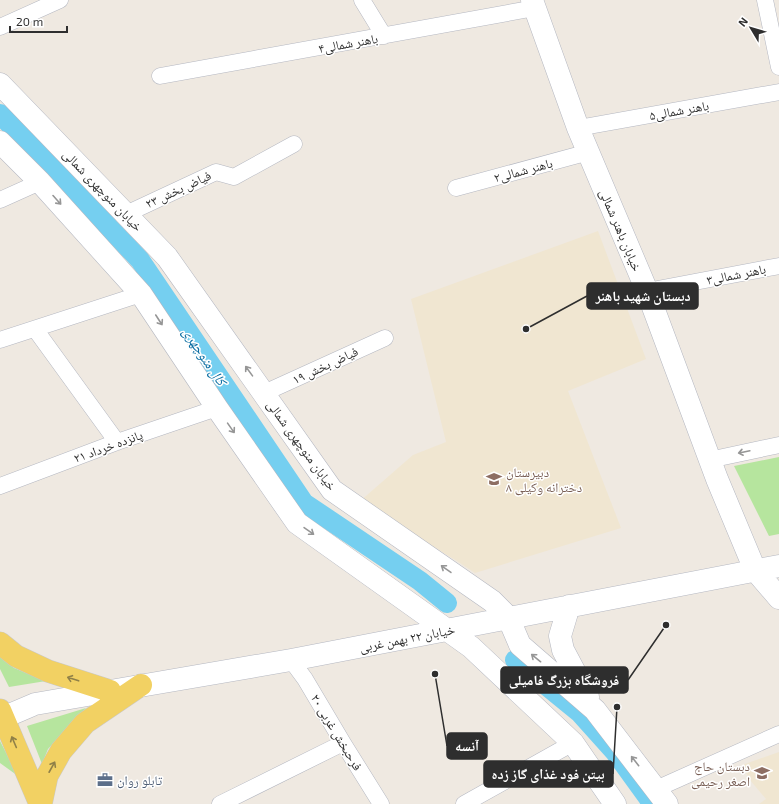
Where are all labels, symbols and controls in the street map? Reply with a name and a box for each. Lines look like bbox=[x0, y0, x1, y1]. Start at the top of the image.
scale bar bbox=[10, 8, 67, 34]
north arrow bbox=[731, 8, 771, 48]
text: 20 m bbox=[16, 14, 43, 28]
text: N bbox=[735, 14, 750, 29]
street label: باهنر شمالی۴ bbox=[317, 30, 379, 57]
street label: باهنر شمالی۵ bbox=[648, 97, 710, 124]
street label: خیابان منوچهری شمالی bbox=[59, 146, 146, 235]
street label: باهنر شمالی۲ bbox=[492, 154, 554, 186]
street label: فیاض بخش ۲۳ bbox=[143, 167, 214, 212]
street label: خیابان باهنر شمالی bbox=[596, 186, 646, 274]
one-way arrow bbox=[52, 195, 61, 205]
street label: باهنر شمالی۳ bbox=[705, 260, 767, 289]
callout: دبستان شهید باهنر bbox=[587, 283, 698, 309]
text: دبستان شهید باهنر bbox=[594, 287, 691, 305]
one-way arrow bbox=[155, 314, 163, 325]
water label: کال منوچهری bbox=[179, 324, 232, 391]
street label: فیاض بخش ۱۹ bbox=[290, 343, 361, 388]
one-way arrow bbox=[245, 366, 253, 377]
street label: خیابان منوچهری شمالی bbox=[263, 397, 340, 494]
one-way arrow bbox=[227, 422, 235, 433]
street label: پانزده خرداد ۲۱ bbox=[71, 426, 145, 467]
one-way arrow bbox=[738, 449, 751, 457]
place label: دبیرستان دخترانه وکیلی ۸ bbox=[506, 464, 582, 496]
school or university icon: دبیرستان دخترانه وکیلی ۸ bbox=[485, 470, 503, 488]
one-way arrow bbox=[303, 527, 314, 535]
one-way arrow bbox=[441, 565, 452, 573]
street label: خیابان ۲۲ بهمن غربی bbox=[358, 621, 456, 656]
one-way arrow bbox=[530, 654, 541, 663]
callout: فروشگاه بزرگ فامیلی bbox=[501, 667, 628, 693]
text: فروشگاه بزرگ فامیلی bbox=[509, 671, 619, 689]
one-way arrow bbox=[67, 675, 80, 682]
street label: فرحبخش غربی ۲۰ bbox=[307, 691, 366, 774]
callout: آنسه bbox=[447, 733, 487, 759]
one-way arrow bbox=[9, 737, 17, 749]
text: آنسه bbox=[455, 737, 479, 754]
one-way arrow bbox=[631, 756, 639, 767]
place label: دبستان حاج اصغر رحیمی bbox=[691, 758, 750, 790]
one-way arrow bbox=[49, 761, 57, 773]
callout: بیتن فود غذای گاز زده bbox=[484, 761, 613, 787]
school or university icon: دبستان حاج اصغر رحیمی bbox=[753, 764, 771, 782]
text: بیتن فود غذای گاز زده bbox=[491, 765, 605, 783]
office icon: تابلو روان bbox=[96, 771, 114, 789]
place label: تابلو روان bbox=[117, 772, 162, 789]

